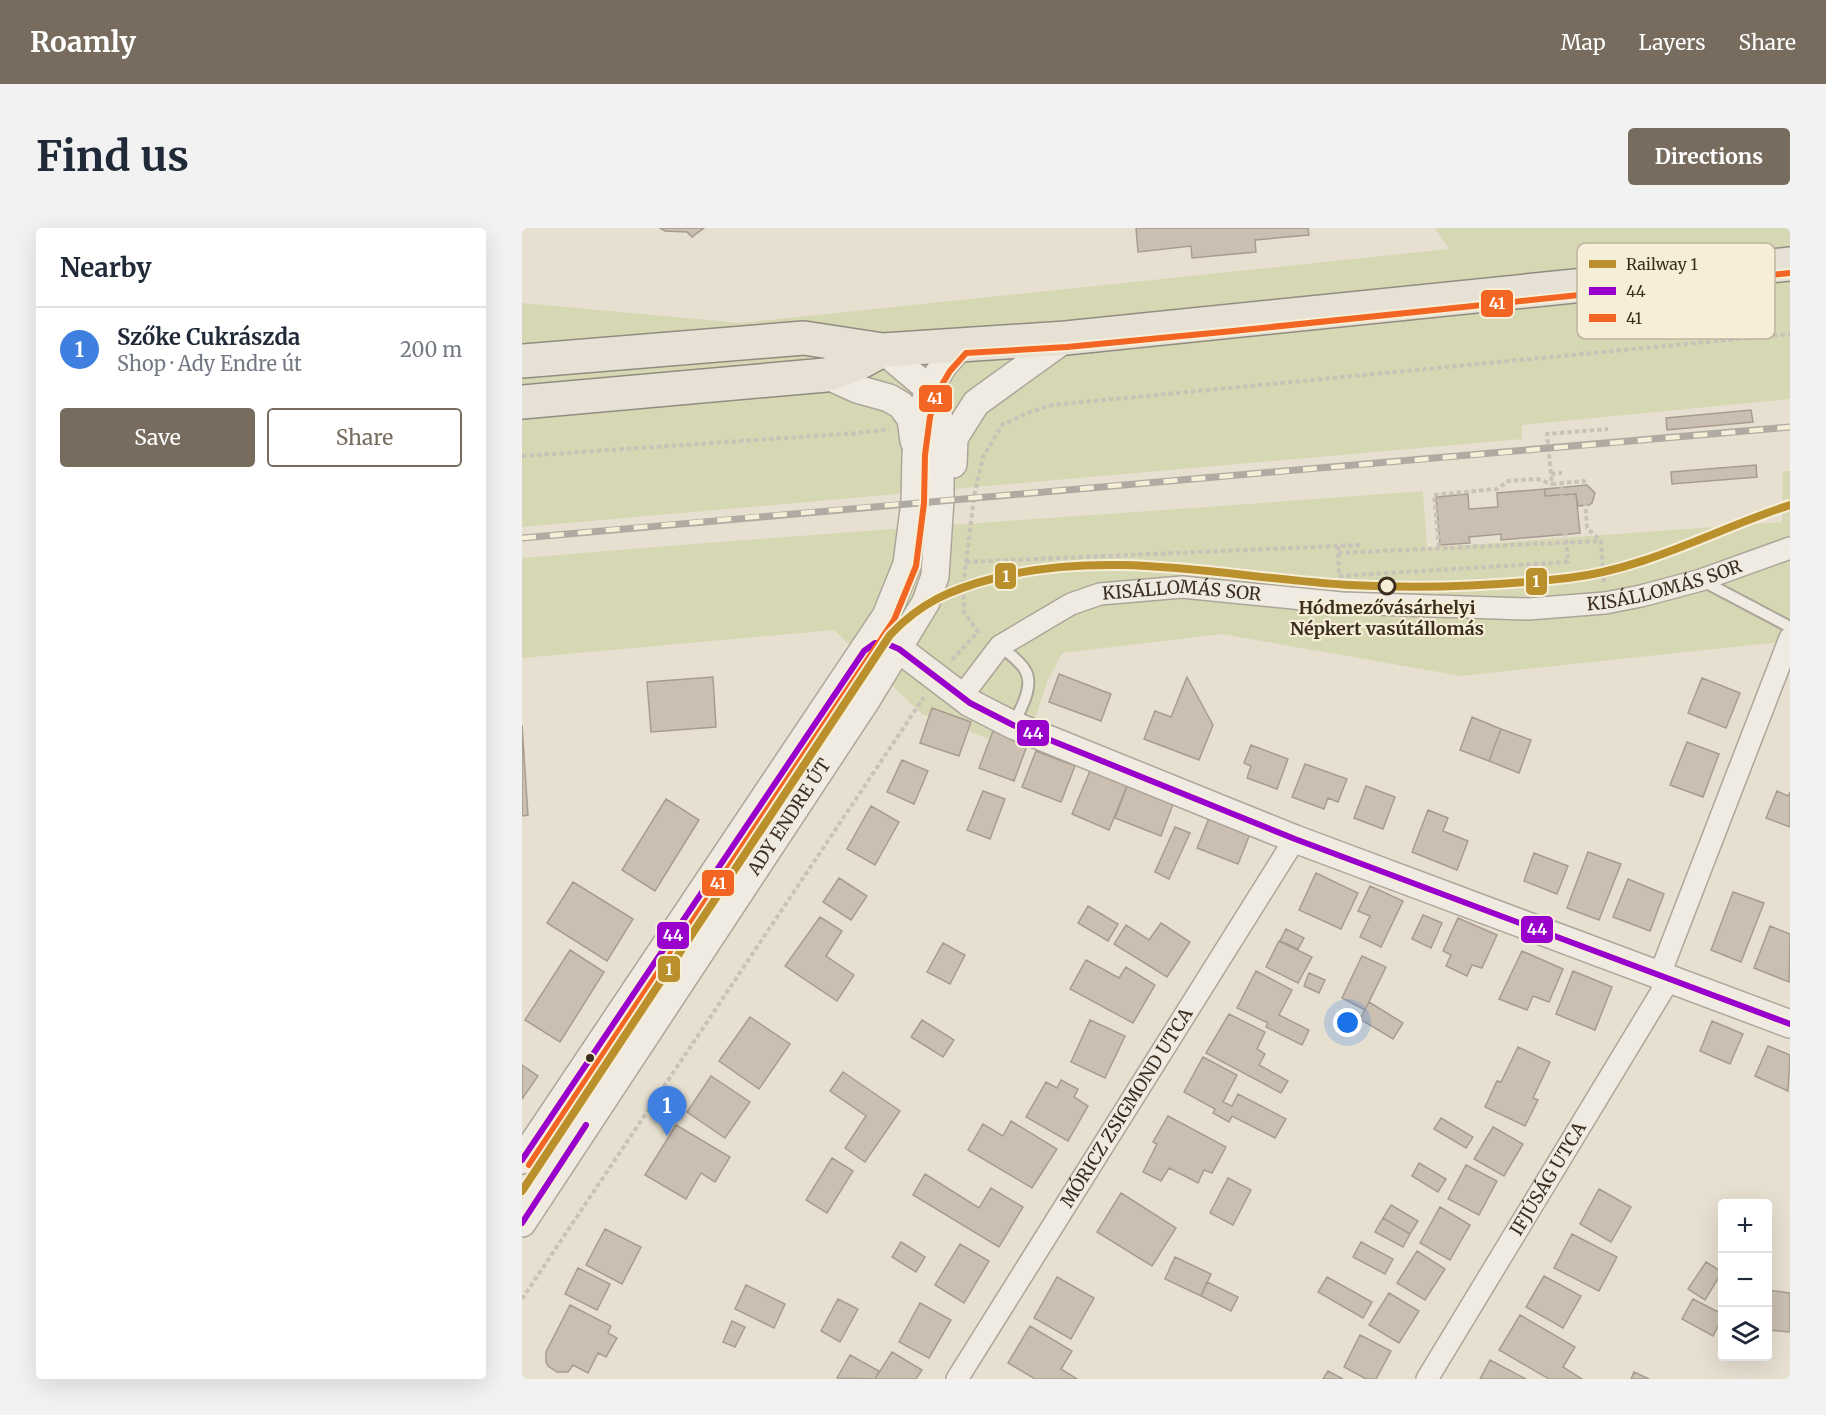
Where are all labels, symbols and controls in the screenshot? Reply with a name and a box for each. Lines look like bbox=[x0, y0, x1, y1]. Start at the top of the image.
text: Roamly bbox=[30, 24, 136, 60]
text: Map bbox=[1561, 29, 1606, 56]
text: Layers bbox=[1639, 29, 1706, 56]
text: Share bbox=[1739, 29, 1796, 56]
button: Directions bbox=[1628, 128, 1790, 185]
text: Find us bbox=[36, 130, 189, 182]
legend bbox=[1577, 243, 1775, 339]
text: Nearby bbox=[60, 251, 152, 284]
text: Railway 1 bbox=[1626, 254, 1698, 274]
text: 44 bbox=[1626, 281, 1646, 301]
line badge: 41 bbox=[1480, 289, 1514, 318]
text: 41 bbox=[1489, 293, 1506, 313]
text: 41 bbox=[1626, 308, 1642, 328]
text: Szőke Cukrászda bbox=[117, 323, 300, 351]
text: 1 bbox=[75, 337, 84, 362]
text: 200 m bbox=[400, 337, 462, 362]
text: Shop · Ady Endre út bbox=[117, 351, 302, 376]
line badge: 41 bbox=[918, 384, 953, 413]
text: 41 bbox=[927, 388, 944, 408]
button: Save bbox=[60, 408, 255, 467]
button: Share bbox=[267, 408, 462, 467]
street label: KISÁLLOMÁS SOR bbox=[1586, 554, 1745, 615]
line badge: 1 bbox=[994, 562, 1017, 590]
text: 1 bbox=[1002, 566, 1010, 586]
line badge: 1 bbox=[1525, 567, 1548, 596]
text: 1 bbox=[1532, 571, 1540, 591]
street label: KISÁLLOMÁS SOR bbox=[1101, 575, 1263, 606]
marker: Hódmezővásárhelyi Népkert vasútállomás bbox=[1378, 577, 1396, 595]
place label: Hódmezővásárhelyi Népkert vasútállomás bbox=[1290, 596, 1484, 640]
line badge: 44 bbox=[1016, 719, 1050, 747]
text: 44 bbox=[1023, 723, 1043, 743]
street label: ADY ENDRE ÚT bbox=[742, 754, 836, 880]
line badge: 41 bbox=[701, 869, 735, 897]
text: 41 bbox=[710, 873, 727, 893]
line badge: 44 bbox=[1520, 915, 1554, 944]
text: 44 bbox=[1527, 919, 1547, 939]
line badge: 44 bbox=[656, 921, 690, 950]
text: 44 bbox=[663, 925, 683, 945]
line badge: 1 bbox=[657, 955, 681, 983]
text: 1 bbox=[665, 959, 673, 979]
street label: MÓRICZ ZSIGMOND UTCA bbox=[1055, 1003, 1198, 1212]
your location bbox=[1333, 1008, 1362, 1037]
unlabelled marker bbox=[584, 1052, 596, 1064]
pin: 1 bbox=[648, 1086, 686, 1136]
street label: IFJÚSÁG UTCA bbox=[1505, 1117, 1591, 1240]
map controls bbox=[1718, 1199, 1772, 1361]
button: + bbox=[1718, 1199, 1772, 1253]
button: − bbox=[1718, 1253, 1772, 1307]
button: layers bbox=[1718, 1307, 1772, 1361]

